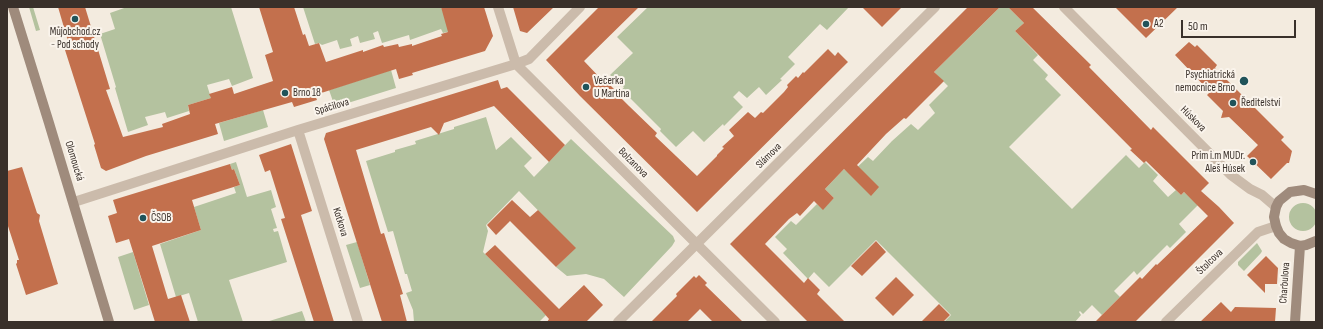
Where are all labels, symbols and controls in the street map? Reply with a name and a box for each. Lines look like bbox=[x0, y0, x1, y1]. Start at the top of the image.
scale bar bbox=[1183, 12, 1298, 38]
marker: Můjobchod.cz - Pod schody bbox=[70, 14, 80, 24]
place label: A2 bbox=[1154, 17, 1163, 31]
marker: A2 bbox=[1141, 19, 1151, 29]
text: 50 m bbox=[1188, 19, 1208, 34]
place label: Můjobchod.cz - Pod schody bbox=[50, 25, 100, 51]
place label: Psychiatrická nemocnice Brno bbox=[1175, 68, 1235, 94]
place label: Večerka U Martina bbox=[594, 74, 630, 100]
marker: Psychiatrická nemocnice Brno bbox=[1238, 75, 1250, 87]
marker: Večerka U Martina bbox=[581, 82, 591, 92]
place label: Brno 18 bbox=[293, 86, 321, 100]
marker: Brno 18 bbox=[280, 88, 290, 98]
street label: Spáčilova bbox=[313, 96, 351, 118]
place label: Ředitelství bbox=[1241, 96, 1280, 110]
marker: Ředitelství bbox=[1228, 98, 1238, 108]
street label: Húskova bbox=[1177, 103, 1209, 135]
street label: Olomoucká bbox=[62, 139, 86, 183]
street label: Slámova bbox=[753, 140, 785, 172]
street label: Bolzanova bbox=[615, 145, 651, 181]
place label: Prim i.m MUDr. Aleš Húsek bbox=[1191, 149, 1245, 175]
marker: Prim i.m MUDr. Aleš Húsek bbox=[1248, 157, 1258, 167]
street label: Kotkova bbox=[329, 206, 351, 238]
place label: ČSOB bbox=[151, 211, 171, 225]
marker: ČSOB bbox=[138, 213, 148, 223]
street label: Štolcova bbox=[1194, 246, 1226, 278]
street label: Charbulova bbox=[1277, 262, 1293, 304]

